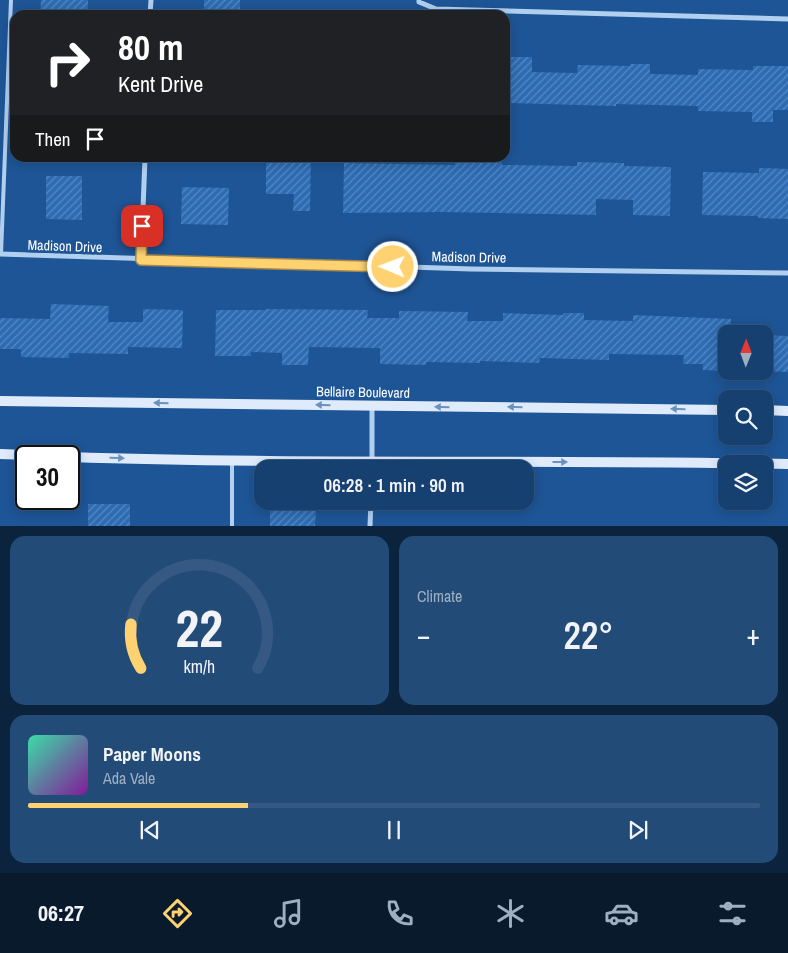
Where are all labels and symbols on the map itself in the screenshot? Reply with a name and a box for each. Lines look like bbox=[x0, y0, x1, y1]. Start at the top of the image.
pin bbox=[121, 205, 163, 247]
street label: Madison Drive bbox=[27, 236, 103, 256]
position arrow bbox=[366, 240, 418, 292]
street label: Madison Drive bbox=[432, 247, 506, 267]
north arrow bbox=[718, 325, 772, 380]
street label: Bellaire Boulevard bbox=[316, 382, 410, 402]
one-way arrow bbox=[152, 399, 168, 407]
one-way arrow bbox=[315, 401, 331, 409]
one-way arrow bbox=[433, 402, 449, 410]
one-way arrow bbox=[507, 403, 523, 411]
one-way arrow bbox=[669, 405, 685, 413]
speed limit sign: 30 bbox=[15, 445, 80, 510]
one-way arrow bbox=[110, 455, 126, 463]
one-way arrow bbox=[552, 458, 568, 466]

